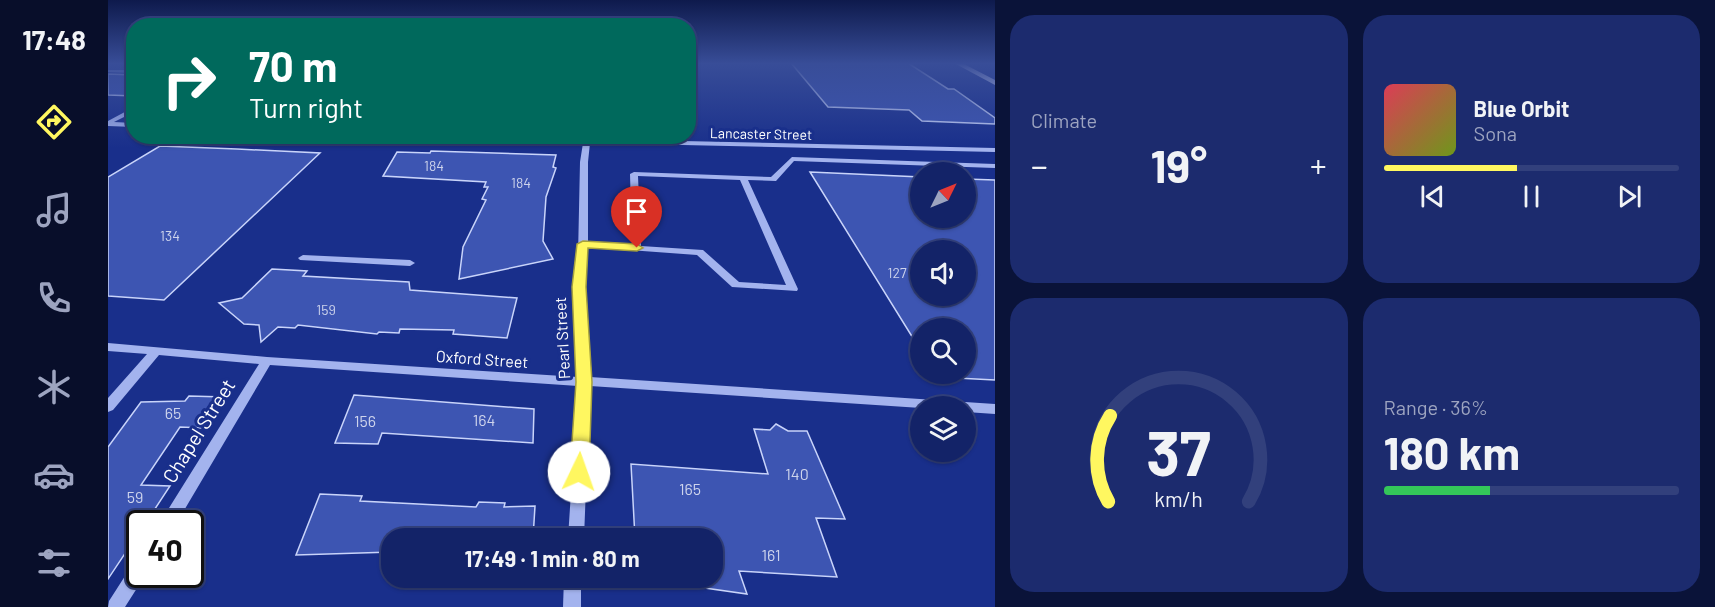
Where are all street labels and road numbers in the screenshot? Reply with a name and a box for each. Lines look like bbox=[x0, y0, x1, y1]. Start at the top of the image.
street label: Lancaster Street bbox=[710, 124, 812, 143]
street label: Pearl Street bbox=[550, 296, 573, 380]
street label: Oxford Street bbox=[435, 346, 529, 371]
street label: Chapel Street bbox=[157, 374, 240, 487]

